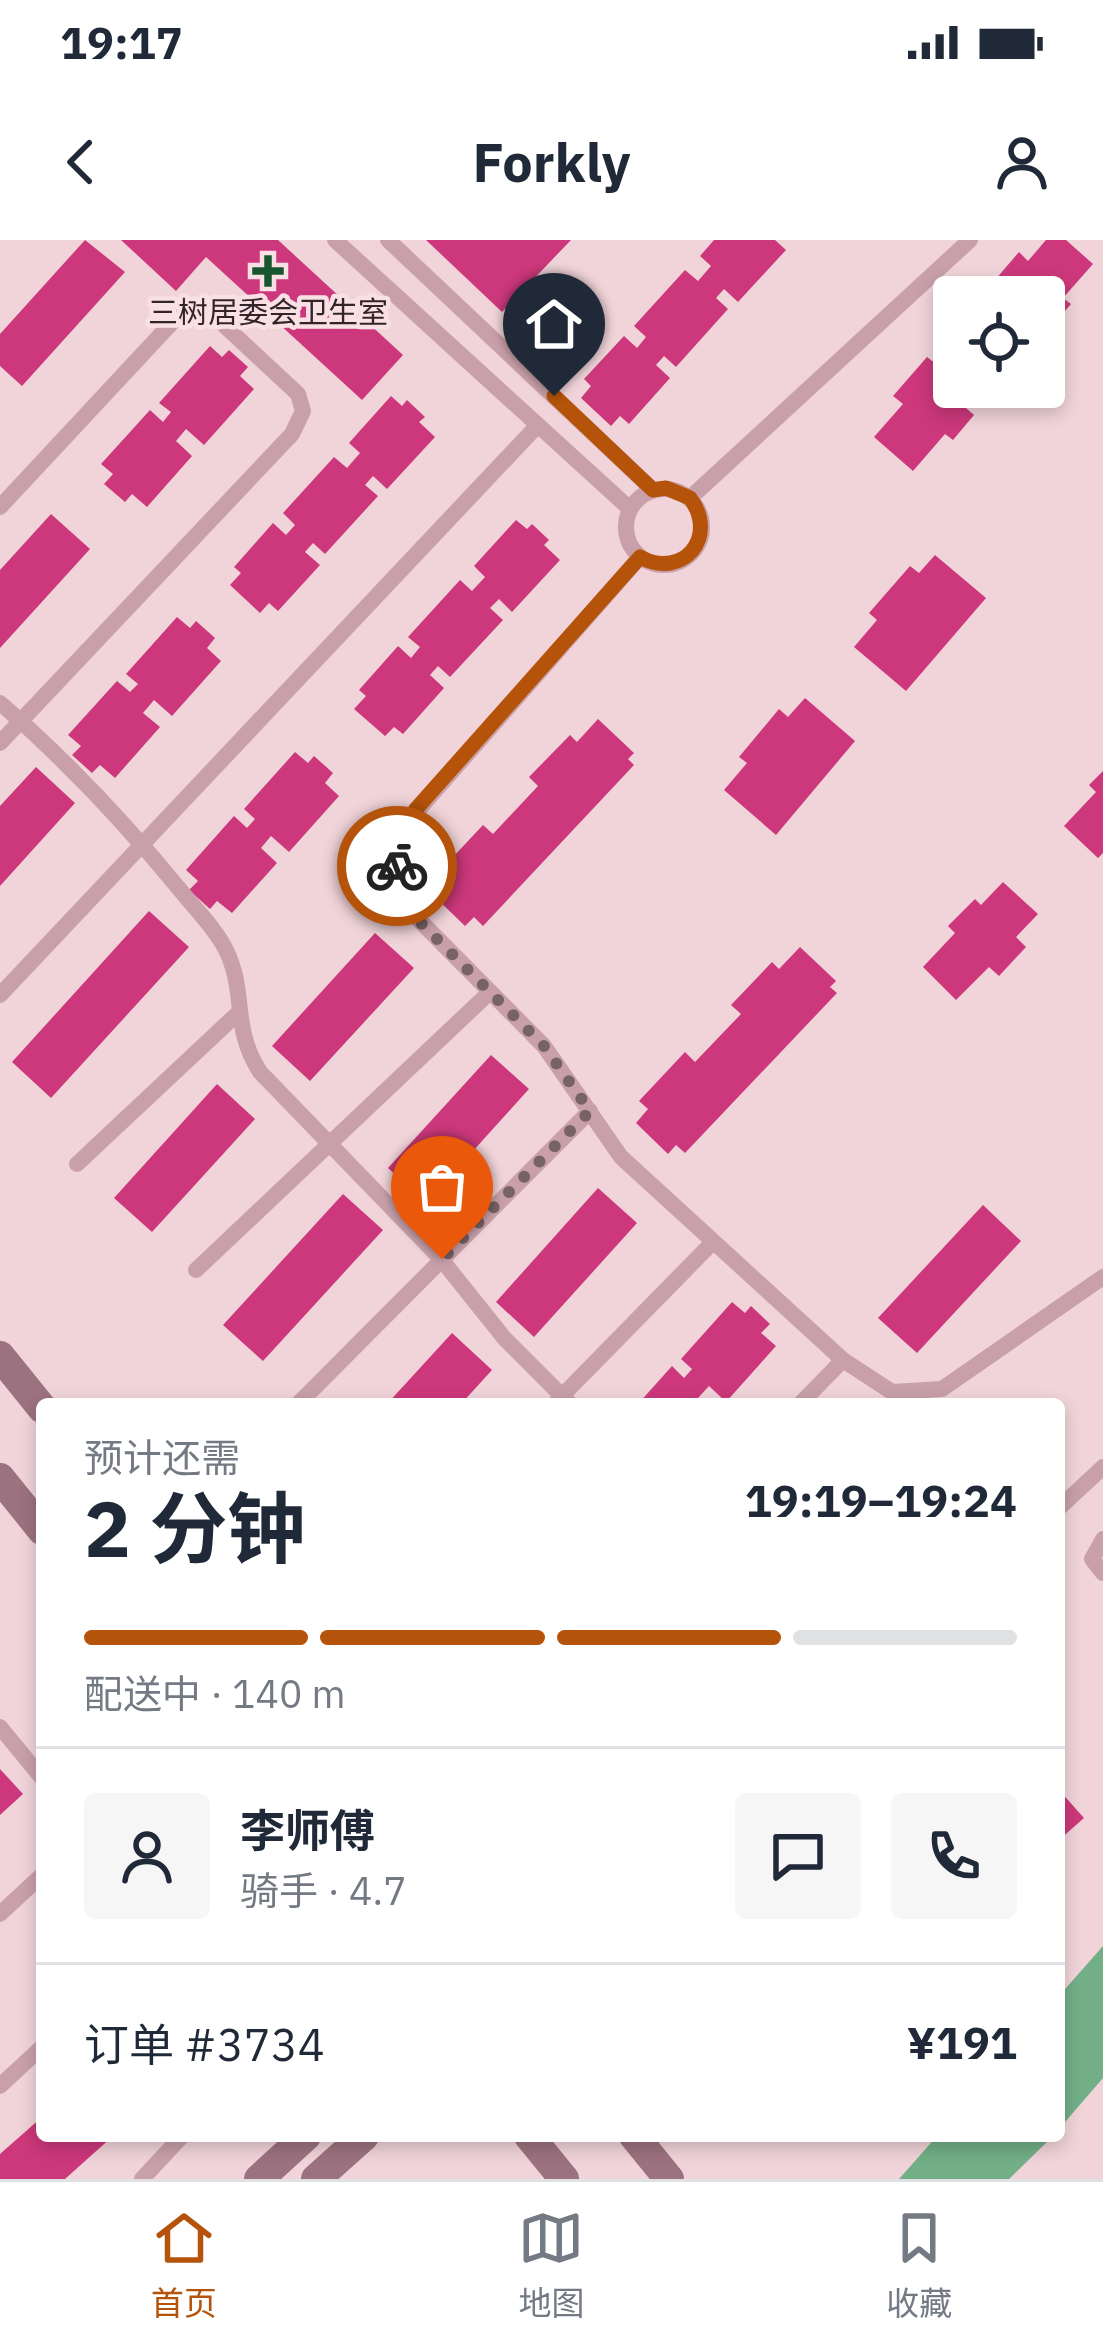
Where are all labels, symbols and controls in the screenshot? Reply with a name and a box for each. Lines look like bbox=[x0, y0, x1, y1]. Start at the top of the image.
text: 19:17 bbox=[60, 13, 183, 71]
text: Forkly bbox=[472, 127, 631, 197]
icon: back bbox=[48, 129, 114, 195]
icon: person bbox=[989, 129, 1055, 195]
marker: 三树居委会卫生室 bbox=[252, 255, 284, 287]
pin bbox=[503, 273, 605, 396]
map controls bbox=[933, 276, 1065, 408]
button: locate bbox=[933, 276, 1065, 408]
icon: home bbox=[521, 291, 587, 357]
place label: 三树居委会卫生室 bbox=[148, 292, 388, 331]
courier bbox=[337, 806, 457, 926]
icon: bike bbox=[364, 833, 430, 899]
pin bbox=[391, 1136, 493, 1259]
icon: bag bbox=[409, 1154, 475, 1220]
text: 预计还需 bbox=[84, 1432, 240, 1483]
text: 19:19–19:24 bbox=[745, 1471, 1017, 1529]
text: 2 分钟 bbox=[84, 1477, 305, 1578]
text: 配送中 · 140 m bbox=[84, 1668, 346, 1719]
button: person bbox=[84, 1793, 210, 1919]
button: chat bbox=[735, 1793, 861, 1919]
button: phone bbox=[891, 1793, 1017, 1919]
text: 李师傅 bbox=[240, 1801, 375, 1859]
text: 骑手 · 4.7 bbox=[240, 1865, 407, 1916]
text: ¥191 bbox=[907, 2013, 1017, 2071]
text: 订单 #3734 bbox=[84, 2015, 325, 2073]
tab: 首页 bbox=[151, 2205, 217, 2325]
tab: 地图 bbox=[518, 2205, 584, 2325]
tab: 收藏 bbox=[886, 2205, 952, 2325]

